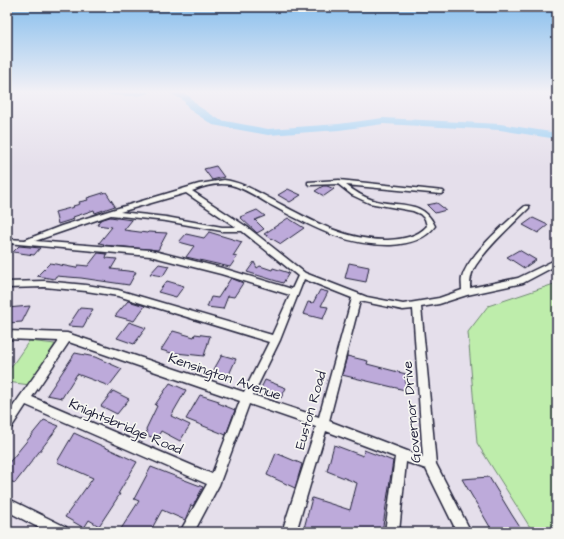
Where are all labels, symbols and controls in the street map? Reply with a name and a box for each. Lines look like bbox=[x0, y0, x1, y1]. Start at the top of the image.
street label: Kensington Avenue bbox=[166, 348, 284, 406]
street label: Governor Drive bbox=[398, 360, 426, 464]
street label: Euston Road bbox=[290, 369, 332, 452]
street label: Knightsbridge Road bbox=[66, 394, 186, 460]

